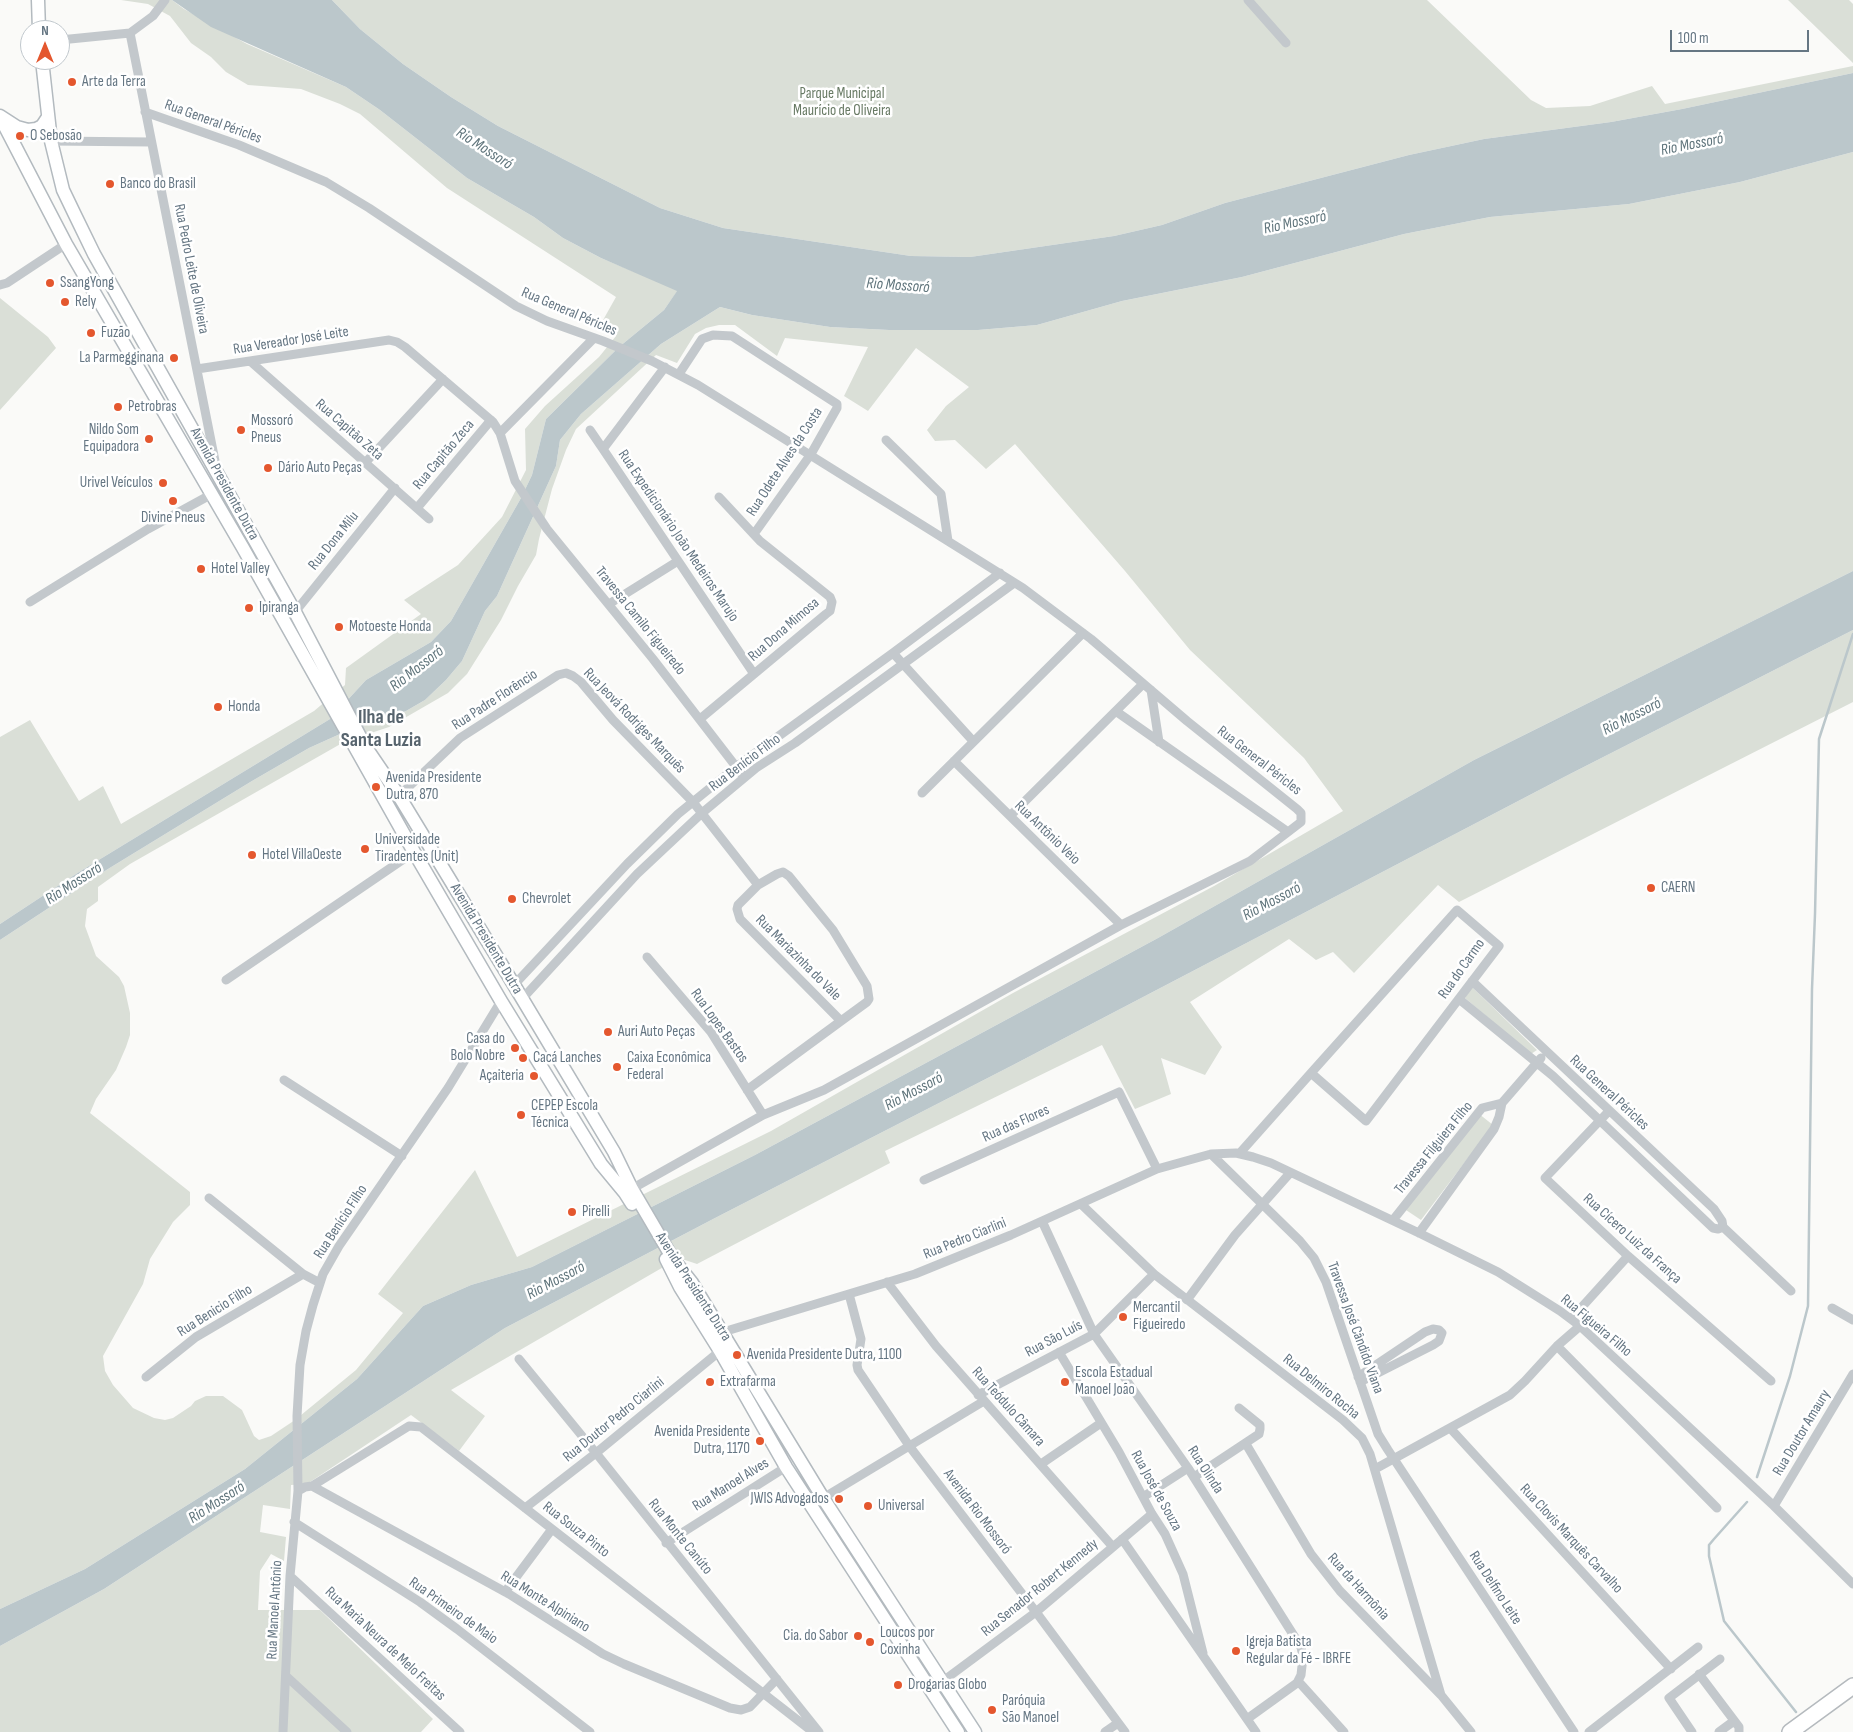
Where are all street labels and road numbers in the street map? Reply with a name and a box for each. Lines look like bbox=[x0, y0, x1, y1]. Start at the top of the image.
street label: Rua General Péricles bbox=[162, 96, 264, 148]
street label: Rua Pedro Leite de Oliveira bbox=[170, 202, 212, 336]
street label: Rua General Péricles bbox=[519, 284, 619, 340]
street label: Rua Vereador José Leite bbox=[232, 323, 350, 359]
street label: Rua Capitão Zeta bbox=[311, 396, 387, 464]
street label: Rua Odete Alves da Costa bbox=[743, 404, 827, 520]
street label: Rua Capitão Zeca bbox=[410, 416, 478, 494]
street label: Avenida Presidente Dutra bbox=[186, 425, 262, 543]
street label: Rua Expedicionário João Medeiros Marujo bbox=[614, 447, 742, 625]
street label: Rua Dona Milu bbox=[305, 508, 363, 574]
street label: Travessa Camilo Figueiredo bbox=[591, 563, 689, 679]
street label: Rua Dona Mimosa bbox=[745, 594, 823, 666]
street label: Rua Jeová Rodriges Marquês bbox=[579, 665, 689, 777]
street label: Rua Padre Florêncio bbox=[449, 666, 541, 734]
street label: Rua General Péricles bbox=[1213, 722, 1305, 800]
street label: Rua Benício Filho bbox=[706, 730, 784, 796]
street label: Rua Antônio Veio bbox=[1010, 797, 1084, 869]
street label: Avenida Presidente Dutra bbox=[446, 880, 526, 998]
street label: Rua Mariazinha do Vale bbox=[751, 911, 845, 1005]
street label: Rua do Carmo bbox=[1435, 936, 1489, 1002]
street label: Rua Lopes Bastos bbox=[686, 986, 752, 1066]
street label: Rua General Péricles bbox=[1566, 1052, 1652, 1134]
street label: Travessa Filguiera Filho bbox=[1391, 1098, 1477, 1198]
street label: Rua das Flores bbox=[980, 1101, 1052, 1147]
street label: Rua Benício Filho bbox=[310, 1182, 372, 1262]
street label: Rua Cícero Luiz da França bbox=[1579, 1190, 1685, 1288]
street label: Rua Pedro Ciarlini bbox=[921, 1214, 1009, 1264]
street label: Avenida Presidente Dutra bbox=[651, 1229, 735, 1345]
street label: Travessa José Cândido Viana bbox=[1323, 1260, 1387, 1396]
street label: Rua Benicio Filho bbox=[174, 1281, 256, 1341]
street label: Rua Figueira Filho bbox=[1557, 1291, 1635, 1361]
street label: Rua São Luís bbox=[1022, 1316, 1086, 1362]
street label: Rua Delmiro Rocha bbox=[1279, 1350, 1363, 1424]
street label: Rua Teódulo Câmara bbox=[968, 1364, 1048, 1450]
street label: Rua Doutor Pedro Ciarlini bbox=[560, 1374, 668, 1466]
street label: Rua Doutor Amaury bbox=[1769, 1387, 1835, 1479]
street label: Rua Olinda bbox=[1183, 1443, 1227, 1497]
street label: Rua José de Souza bbox=[1127, 1448, 1185, 1534]
street label: Rua Manoel Alves bbox=[690, 1454, 772, 1516]
street label: Avenida Rio Mossoró bbox=[939, 1466, 1015, 1558]
street label: Rua Clovis Marquês Carvalho bbox=[1516, 1481, 1626, 1597]
street label: Rua Monte Canúto bbox=[644, 1496, 716, 1578]
street label: Rua Souza Pinto bbox=[539, 1498, 613, 1562]
street label: Rua Senador Robert Kennedy bbox=[978, 1535, 1102, 1641]
street label: Rua Delfino Leite bbox=[1465, 1548, 1525, 1628]
street label: Rua da Harmônia bbox=[1323, 1550, 1393, 1624]
street label: Rua Manoel Antônio bbox=[263, 1560, 287, 1660]
street label: Rua Monte Alpiniano bbox=[497, 1567, 593, 1637]
street label: Rua Primeiro de Maio bbox=[405, 1574, 501, 1648]
street label: Rua Maria Neura de Melo Freitas bbox=[321, 1583, 449, 1705]

